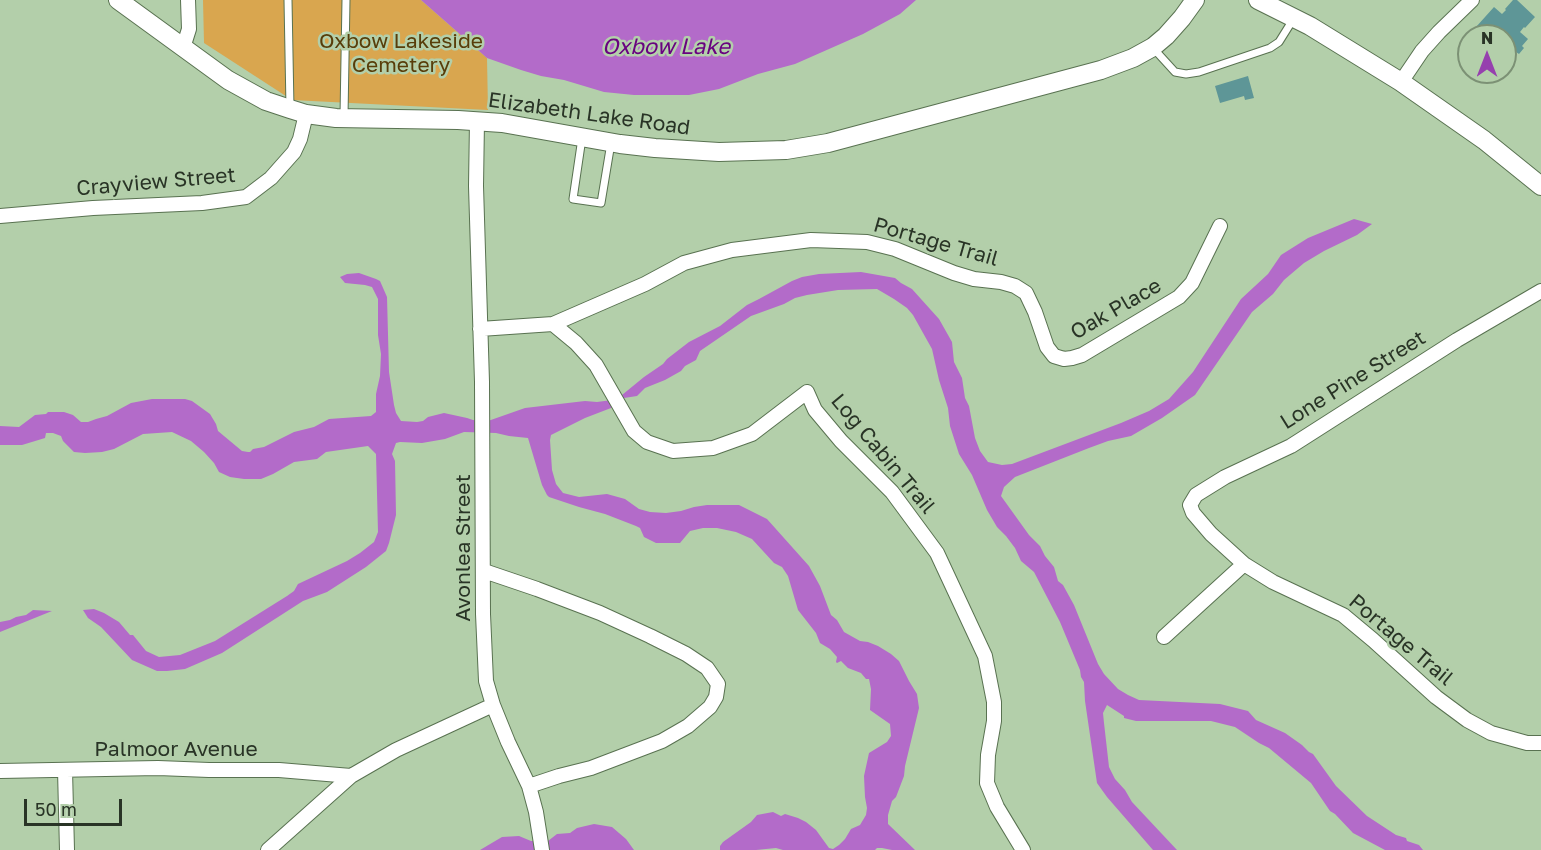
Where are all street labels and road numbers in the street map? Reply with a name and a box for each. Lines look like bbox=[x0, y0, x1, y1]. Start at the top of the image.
street label: Elizabeth Lake Road bbox=[486, 87, 692, 141]
street label: Crayview Street bbox=[75, 162, 237, 202]
street label: Portage Trail bbox=[871, 212, 1001, 272]
street label: Oak Place bbox=[1066, 273, 1166, 345]
street label: Lone Pine Street bbox=[1276, 325, 1430, 435]
street label: Log Cabin Trail bbox=[826, 389, 940, 519]
street label: Avonlea Street bbox=[450, 474, 476, 622]
street label: Portage Trail bbox=[1344, 589, 1458, 691]
street label: Palmoor Avenue bbox=[94, 736, 258, 762]

